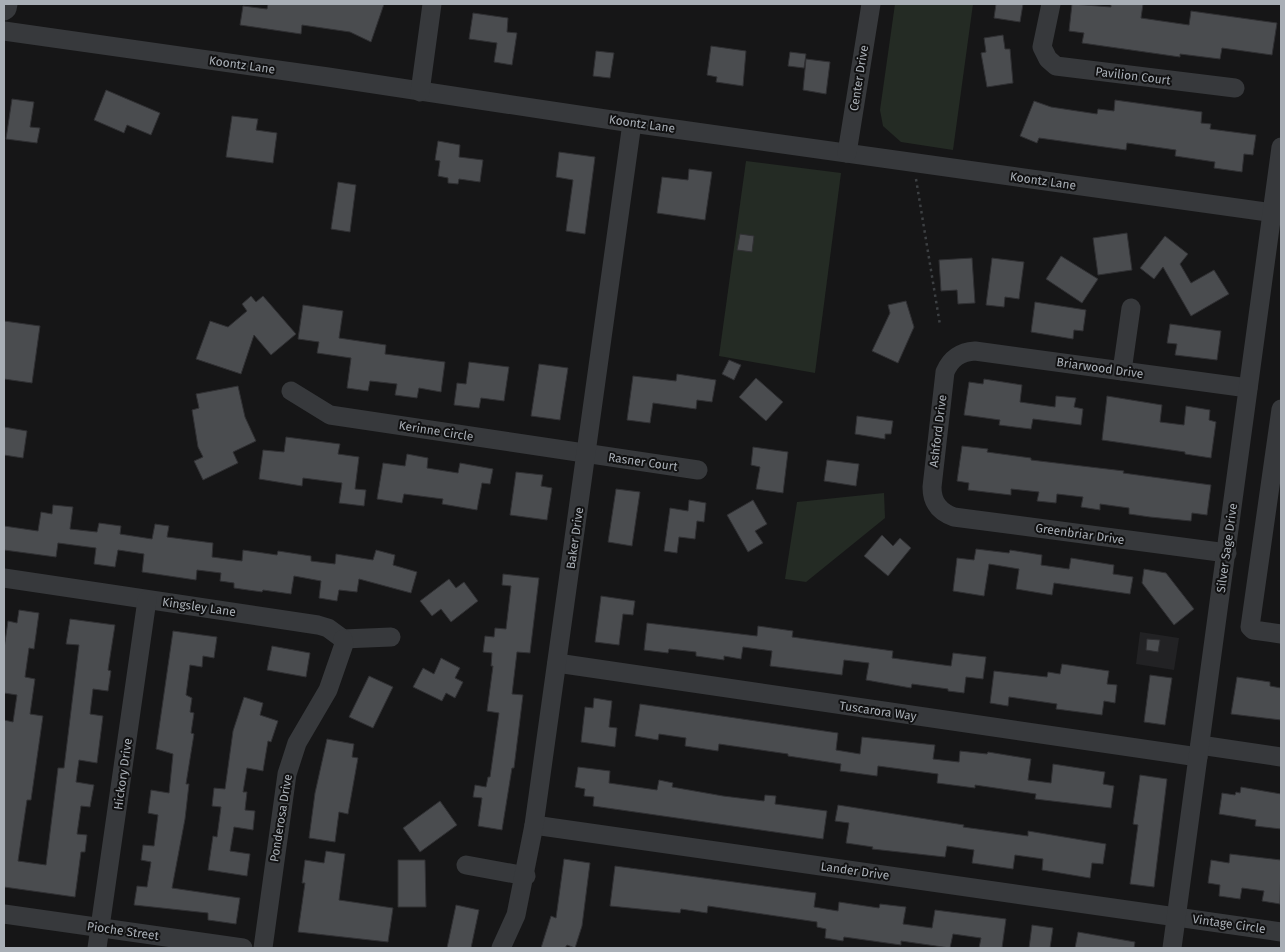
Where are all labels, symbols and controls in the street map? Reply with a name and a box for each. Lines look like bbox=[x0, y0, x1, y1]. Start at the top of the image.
street label: Center Drive bbox=[847, 44, 871, 112]
street label: Koontz Lane bbox=[208, 53, 276, 77]
street label: Pavilion Court bbox=[1095, 64, 1172, 88]
street label: Koontz Lane bbox=[608, 112, 676, 136]
street label: Koontz Lane bbox=[1009, 169, 1077, 193]
street label: Briarwood Drive bbox=[1056, 355, 1144, 381]
street label: Ashford Drive bbox=[927, 394, 949, 468]
street label: Kerinne Circle bbox=[398, 418, 474, 444]
street label: Rasner Court bbox=[607, 450, 679, 474]
street label: Silver Sage Drive bbox=[1214, 502, 1240, 594]
street label: Baker Drive bbox=[564, 506, 586, 570]
street label: Greenbriar Drive bbox=[1035, 521, 1125, 547]
street label: Kingsley Lane bbox=[161, 595, 237, 619]
street label: Tuscarora Way bbox=[839, 699, 917, 723]
street label: Hickory Drive bbox=[111, 737, 135, 811]
street label: Ponderosa Drive bbox=[267, 773, 295, 863]
street label: Lander Drive bbox=[820, 859, 890, 883]
street label: Vintage Circle bbox=[1192, 912, 1266, 936]
street label: Pioche Street bbox=[86, 919, 160, 943]

